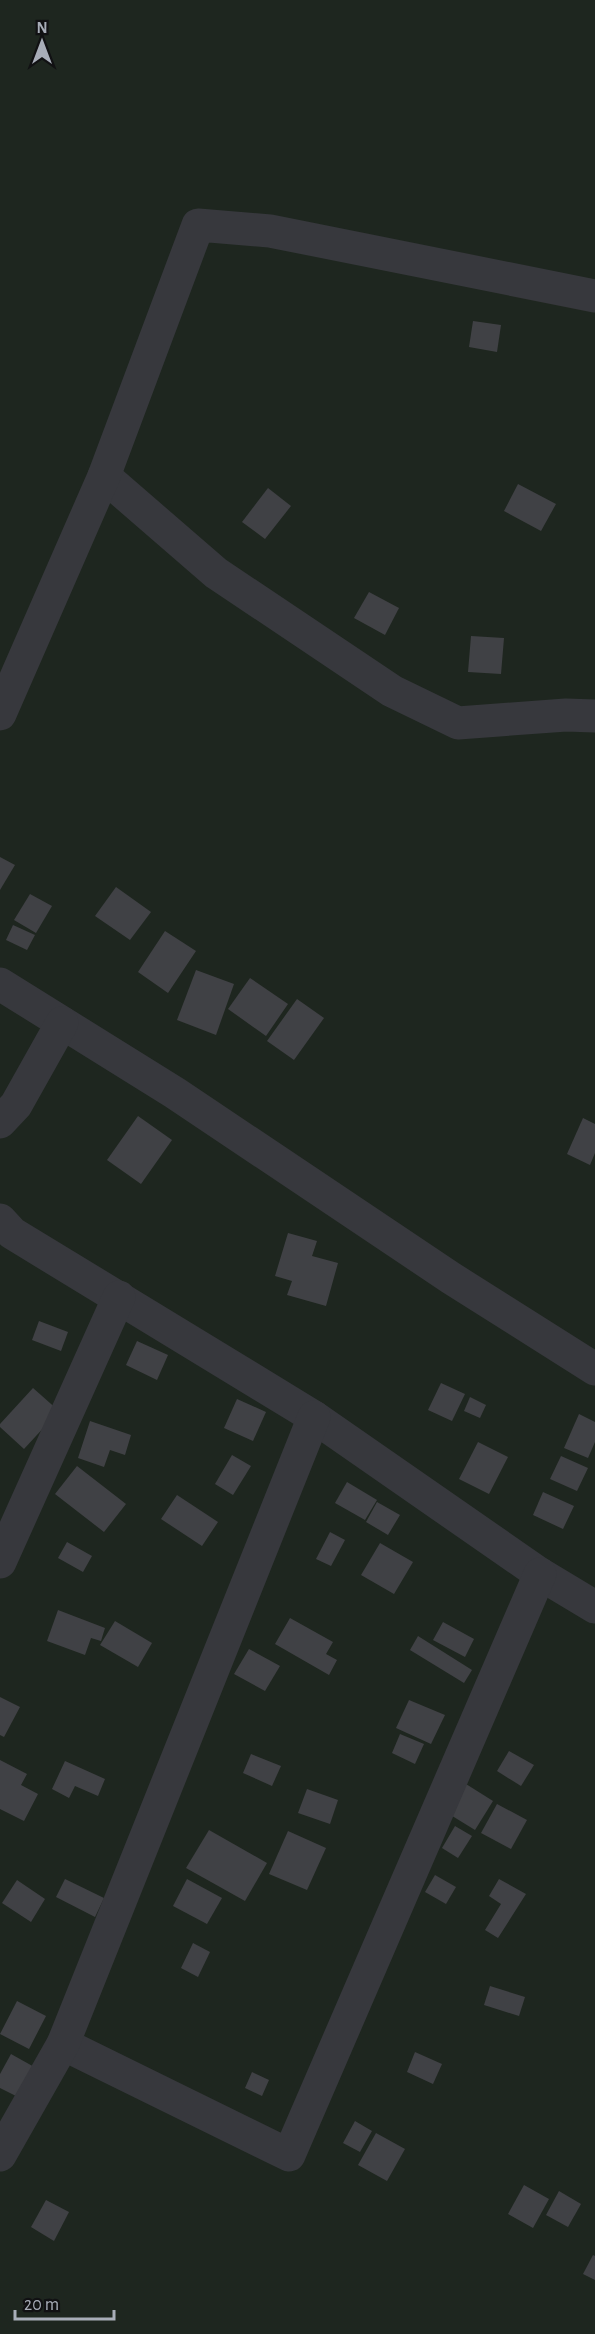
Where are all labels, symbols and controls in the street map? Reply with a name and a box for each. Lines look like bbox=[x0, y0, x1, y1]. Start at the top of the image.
north arrow bbox=[12, 12, 72, 72]
text: N bbox=[36, 20, 48, 36]
scale bar bbox=[15, 2283, 114, 2321]
text: 20 m bbox=[24, 2296, 59, 2314]

